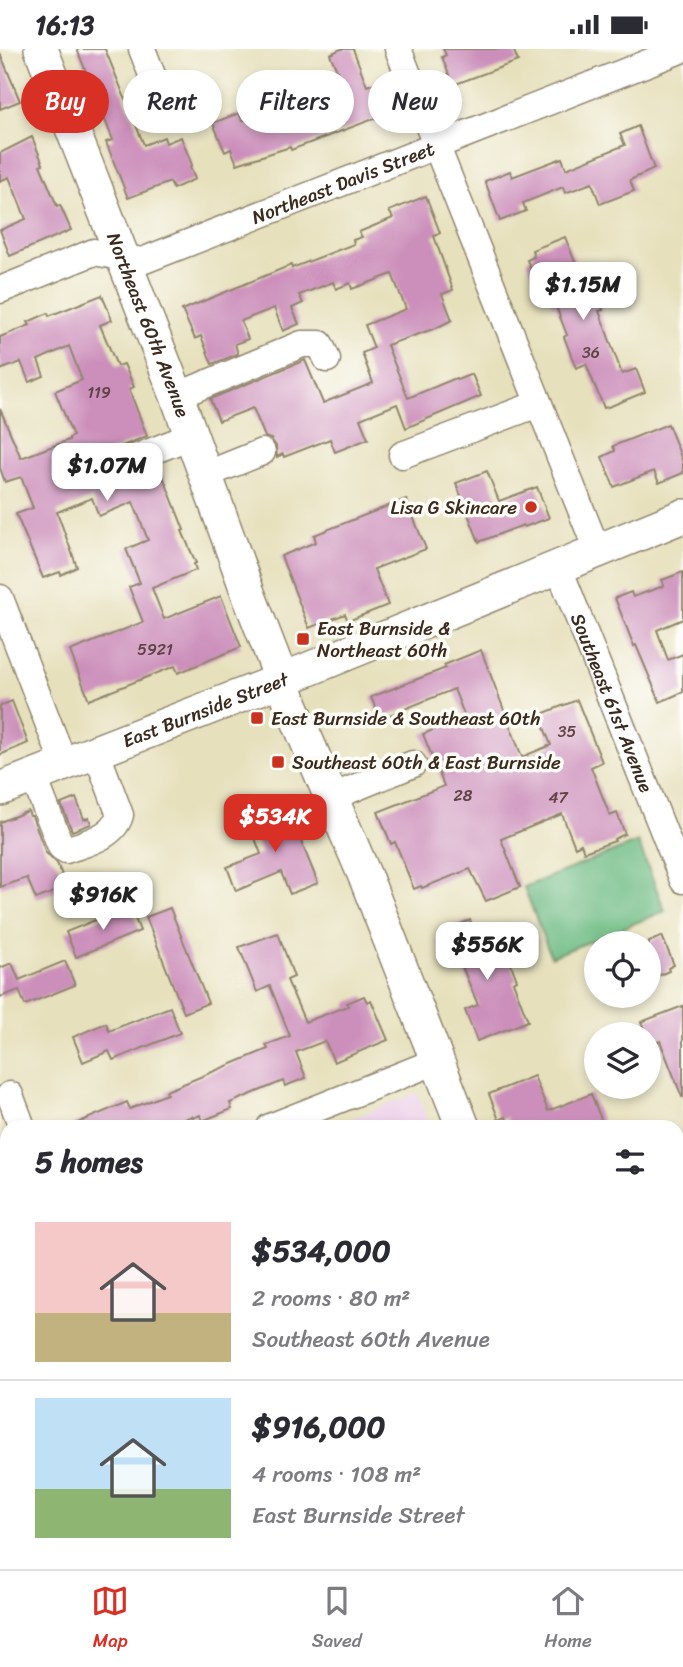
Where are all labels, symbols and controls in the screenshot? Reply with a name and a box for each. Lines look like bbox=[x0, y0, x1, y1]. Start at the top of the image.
text: 16:13 bbox=[35, 2, 94, 48]
chip: Buy bbox=[21, 70, 109, 133]
chip: Rent bbox=[123, 70, 222, 133]
chip: Filters bbox=[236, 70, 354, 133]
chip: New bbox=[368, 70, 462, 133]
street label: Northeast Davis Street bbox=[247, 132, 440, 234]
street label: Northeast 60th Avenue bbox=[97, 227, 199, 422]
pin: $1.15M bbox=[526, 263, 640, 322]
text: $1.15M bbox=[546, 264, 620, 305]
house number: 36 bbox=[582, 338, 600, 367]
house number: 119 bbox=[87, 378, 111, 407]
pin: $1.07M bbox=[50, 443, 164, 503]
text: $1.07M bbox=[68, 445, 146, 486]
place label: Lisa G Skincare bbox=[391, 491, 517, 524]
marker: Lisa G Skincare bbox=[523, 499, 539, 515]
street label: Southeast 61st Avenue bbox=[561, 608, 663, 798]
place label: East Burnside & Northeast 60th bbox=[317, 612, 450, 667]
marker: East Burnside & Northeast 60th bbox=[295, 631, 311, 647]
house number: 5921 bbox=[137, 635, 173, 664]
street label: East Burnside Street bbox=[117, 662, 294, 757]
place label: East Burnside & Southeast 60th bbox=[271, 702, 540, 735]
marker: East Burnside & Southeast 60th bbox=[249, 710, 265, 726]
house number: 35 bbox=[558, 717, 577, 746]
place label: Southeast 60th & East Burnside bbox=[292, 746, 561, 779]
marker: Southeast 60th & East Burnside bbox=[270, 754, 286, 770]
house number: 28 bbox=[454, 781, 473, 810]
house number: 47 bbox=[548, 783, 568, 812]
pin: $534K bbox=[226, 795, 324, 854]
text: $534K bbox=[240, 796, 310, 837]
pin: $916K bbox=[54, 873, 152, 932]
text: $916K bbox=[70, 874, 136, 915]
pin: $556K bbox=[438, 923, 536, 982]
text: $556K bbox=[452, 924, 522, 965]
map controls bbox=[584, 931, 661, 1099]
button: locate bbox=[584, 931, 661, 1008]
button: layers bbox=[584, 1022, 661, 1099]
text: 5 homes bbox=[35, 1135, 143, 1189]
icon: filters bbox=[611, 1143, 649, 1181]
text: $534,000 bbox=[252, 1224, 391, 1278]
icon: home bbox=[91, 1250, 175, 1334]
text: 2 rooms · 80 m² bbox=[252, 1278, 410, 1319]
text: Southeast 60th Avenue bbox=[252, 1319, 490, 1360]
text: $916,000 bbox=[252, 1400, 385, 1454]
icon: home bbox=[91, 1426, 175, 1510]
text: 4 rooms · 108 m² bbox=[252, 1454, 421, 1495]
text: East Burnside Street bbox=[252, 1495, 465, 1536]
tab: Map bbox=[91, 1582, 129, 1657]
tab: Saved bbox=[312, 1582, 362, 1657]
tab: Home bbox=[544, 1582, 592, 1657]

